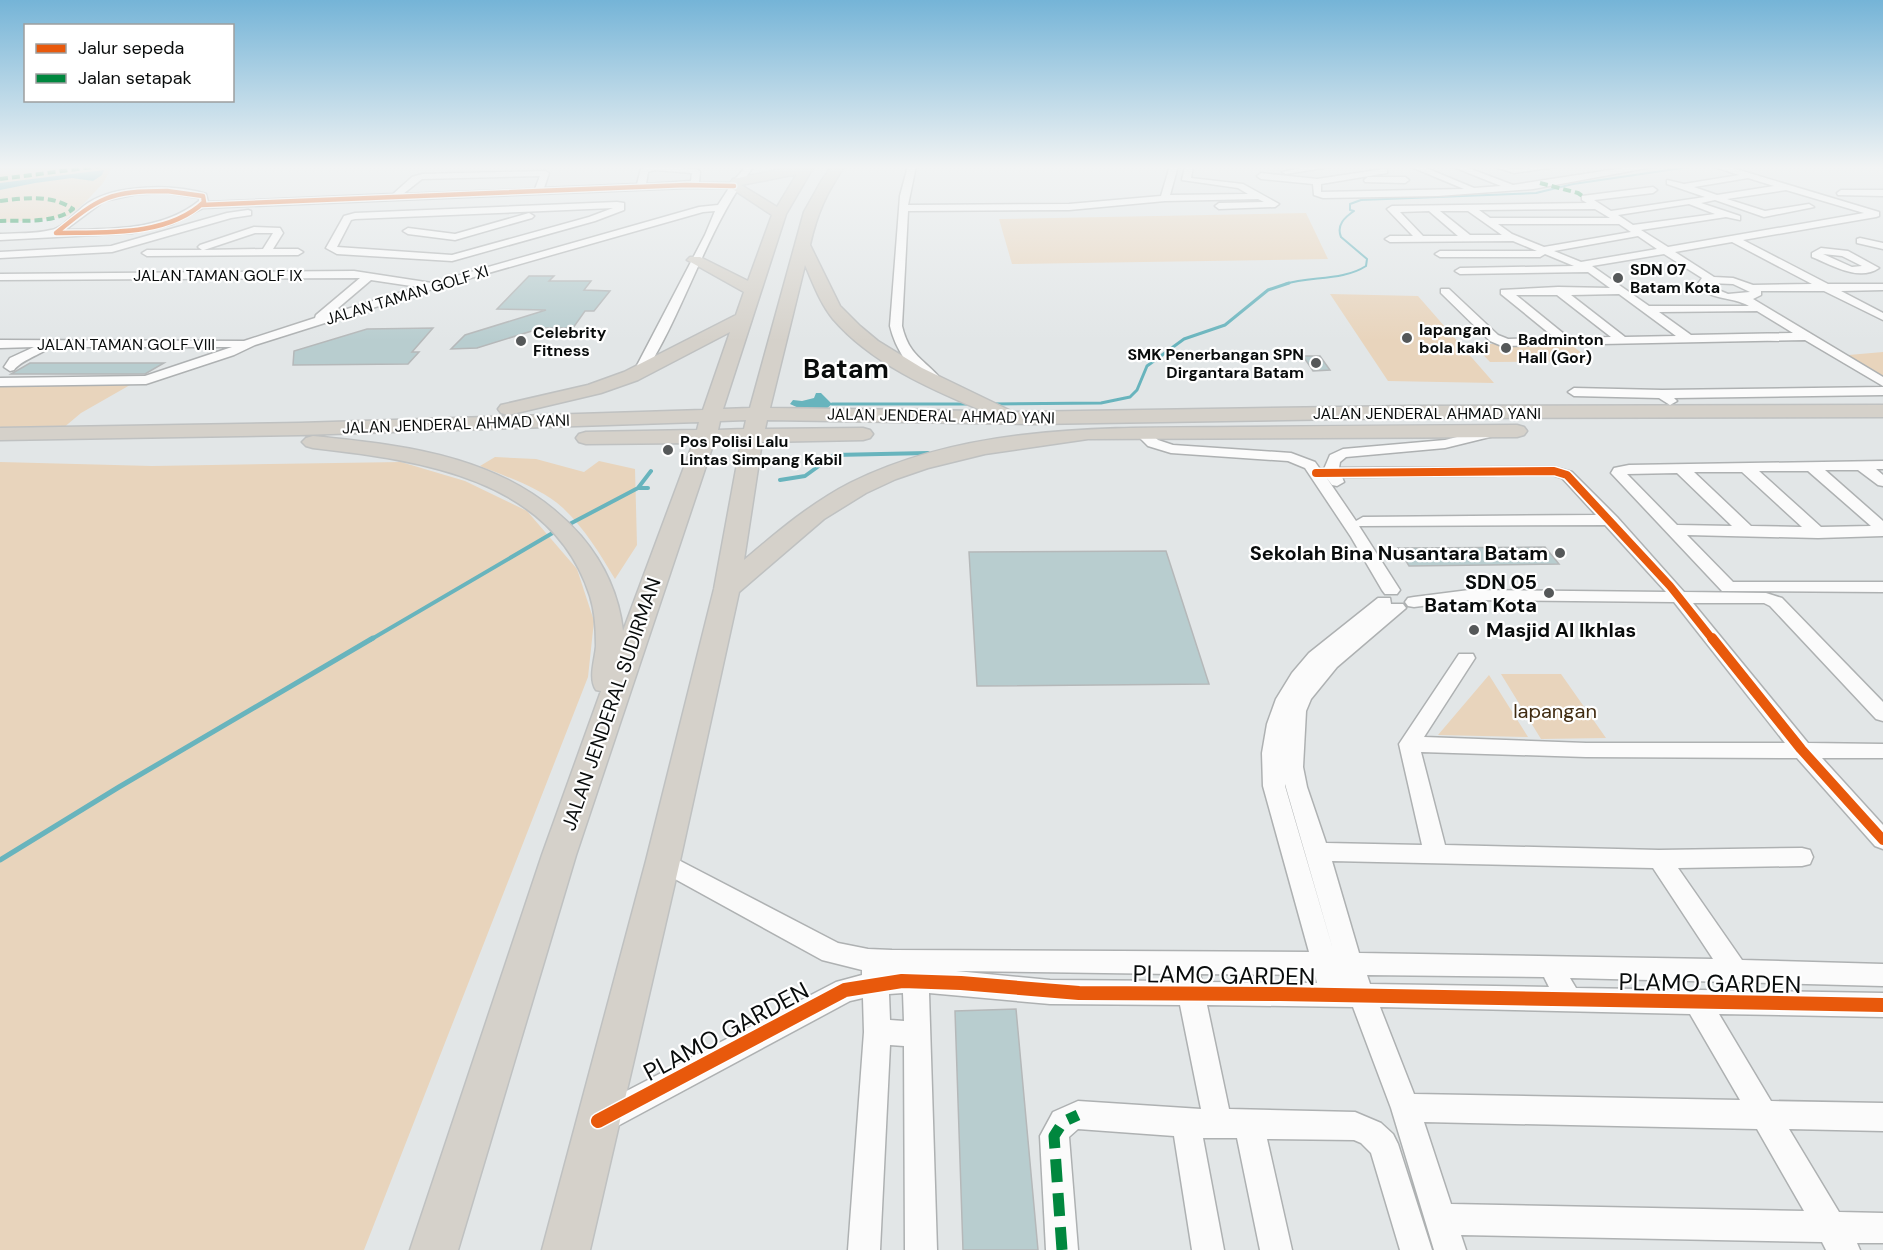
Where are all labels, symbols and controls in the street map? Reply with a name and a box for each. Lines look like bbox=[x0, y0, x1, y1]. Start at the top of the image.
legend bbox=[24, 24, 234, 102]
text: Jalur sepeda bbox=[78, 36, 184, 60]
text: Jalan setapak bbox=[78, 66, 192, 90]
place label: SDN 07 Batam Kota bbox=[1630, 259, 1720, 298]
street label: JALAN TAMAN GOLF XI bbox=[323, 260, 491, 330]
street label: JALAN TAMAN GOLF IX bbox=[133, 265, 303, 286]
marker: SDN 07 Batam Kota bbox=[1611, 271, 1625, 285]
place label: lapangan bola kaki bbox=[1419, 319, 1491, 358]
place label: Celebrity Fitness bbox=[533, 322, 607, 361]
place label: Badminton Hall (Gor) bbox=[1518, 329, 1604, 368]
marker: lapangan bola kaki bbox=[1400, 331, 1414, 345]
street label: JALAN TAMAN GOLF VIII bbox=[37, 334, 215, 355]
marker: Celebrity Fitness bbox=[514, 334, 528, 348]
marker: Badminton Hall (Gor) bbox=[1499, 341, 1513, 355]
place label: SMK Penerbangan SPN Dirgantara Batam bbox=[1127, 344, 1304, 383]
district label: Batam bbox=[803, 351, 889, 386]
marker: SMK Penerbangan SPN Dirgantara Batam bbox=[1309, 356, 1323, 370]
street label: JALAN JENDERAL AHMAD YANI bbox=[1313, 403, 1541, 424]
street label: JALAN JENDERAL AHMAD YANI bbox=[827, 404, 1055, 428]
street label: JALAN JENDERAL AHMAD YANI bbox=[342, 410, 570, 438]
place label: Pos Polisi Lalu Lintas Simpang Kabil bbox=[680, 431, 842, 470]
marker: Pos Polisi Lalu Lintas Simpang Kabil bbox=[661, 443, 675, 457]
place label: Sekolah Bina Nusantara Batam bbox=[1250, 540, 1548, 566]
marker: Sekolah Bina Nusantara Batam bbox=[1553, 546, 1567, 560]
place label: SDN 05 Batam Kota bbox=[1424, 569, 1537, 618]
street label: JALAN JENDERAL SUDIRMAN bbox=[555, 574, 667, 834]
marker: SDN 05 Batam Kota bbox=[1542, 586, 1556, 600]
place label: Masjid Al Ikhlas bbox=[1486, 617, 1636, 643]
marker: Masjid Al Ikhlas bbox=[1467, 623, 1481, 637]
park label: lapangan bbox=[1513, 698, 1597, 724]
street label: PLAMO GARDEN bbox=[1132, 958, 1316, 992]
street label: PLAMO GARDEN bbox=[1618, 966, 1802, 1000]
street label: PLAMO GARDEN bbox=[638, 974, 814, 1088]

